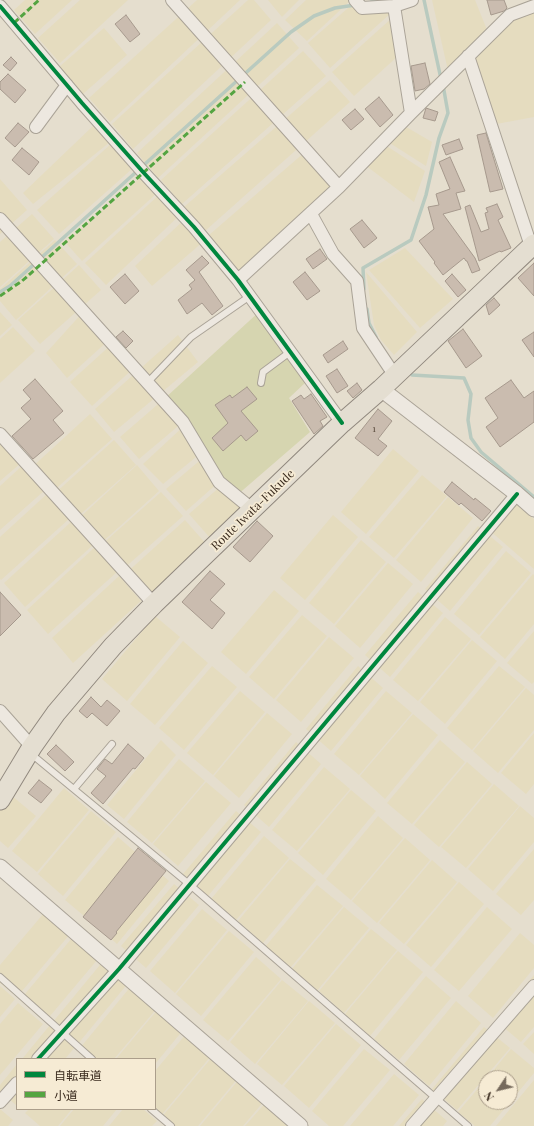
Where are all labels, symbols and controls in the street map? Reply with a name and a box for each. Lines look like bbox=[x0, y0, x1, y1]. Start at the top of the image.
house number: 1 bbox=[372, 423, 376, 435]
street label: Route Iwata-Fukude bbox=[208, 467, 298, 553]
legend bbox=[16, 1058, 156, 1110]
text: 自転車道 bbox=[54, 1067, 102, 1083]
north arrow bbox=[478, 1070, 518, 1110]
text: 小道 bbox=[54, 1087, 78, 1103]
text: N bbox=[480, 1089, 497, 1104]

